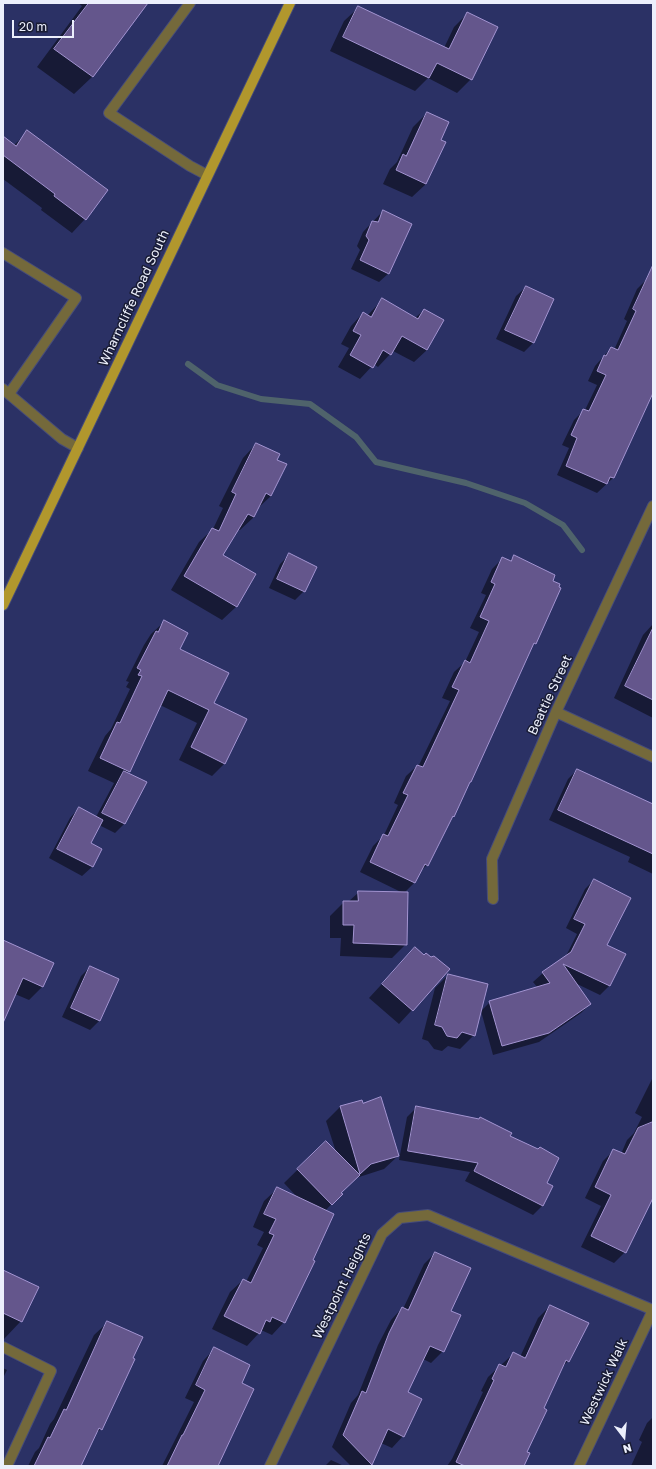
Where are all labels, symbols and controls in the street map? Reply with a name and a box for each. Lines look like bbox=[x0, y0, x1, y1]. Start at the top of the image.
scale bar bbox=[14, 12, 76, 38]
text: 20 m bbox=[19, 19, 47, 34]
street label: Wharncliffe Road South bbox=[96, 228, 172, 368]
street label: Beattie Street bbox=[525, 653, 575, 737]
street label: Westpoint Heights bbox=[310, 1230, 374, 1342]
street label: Westwick Walk bbox=[577, 1336, 631, 1428]
north arrow bbox=[604, 1417, 644, 1457]
text: N bbox=[622, 1442, 633, 1456]

